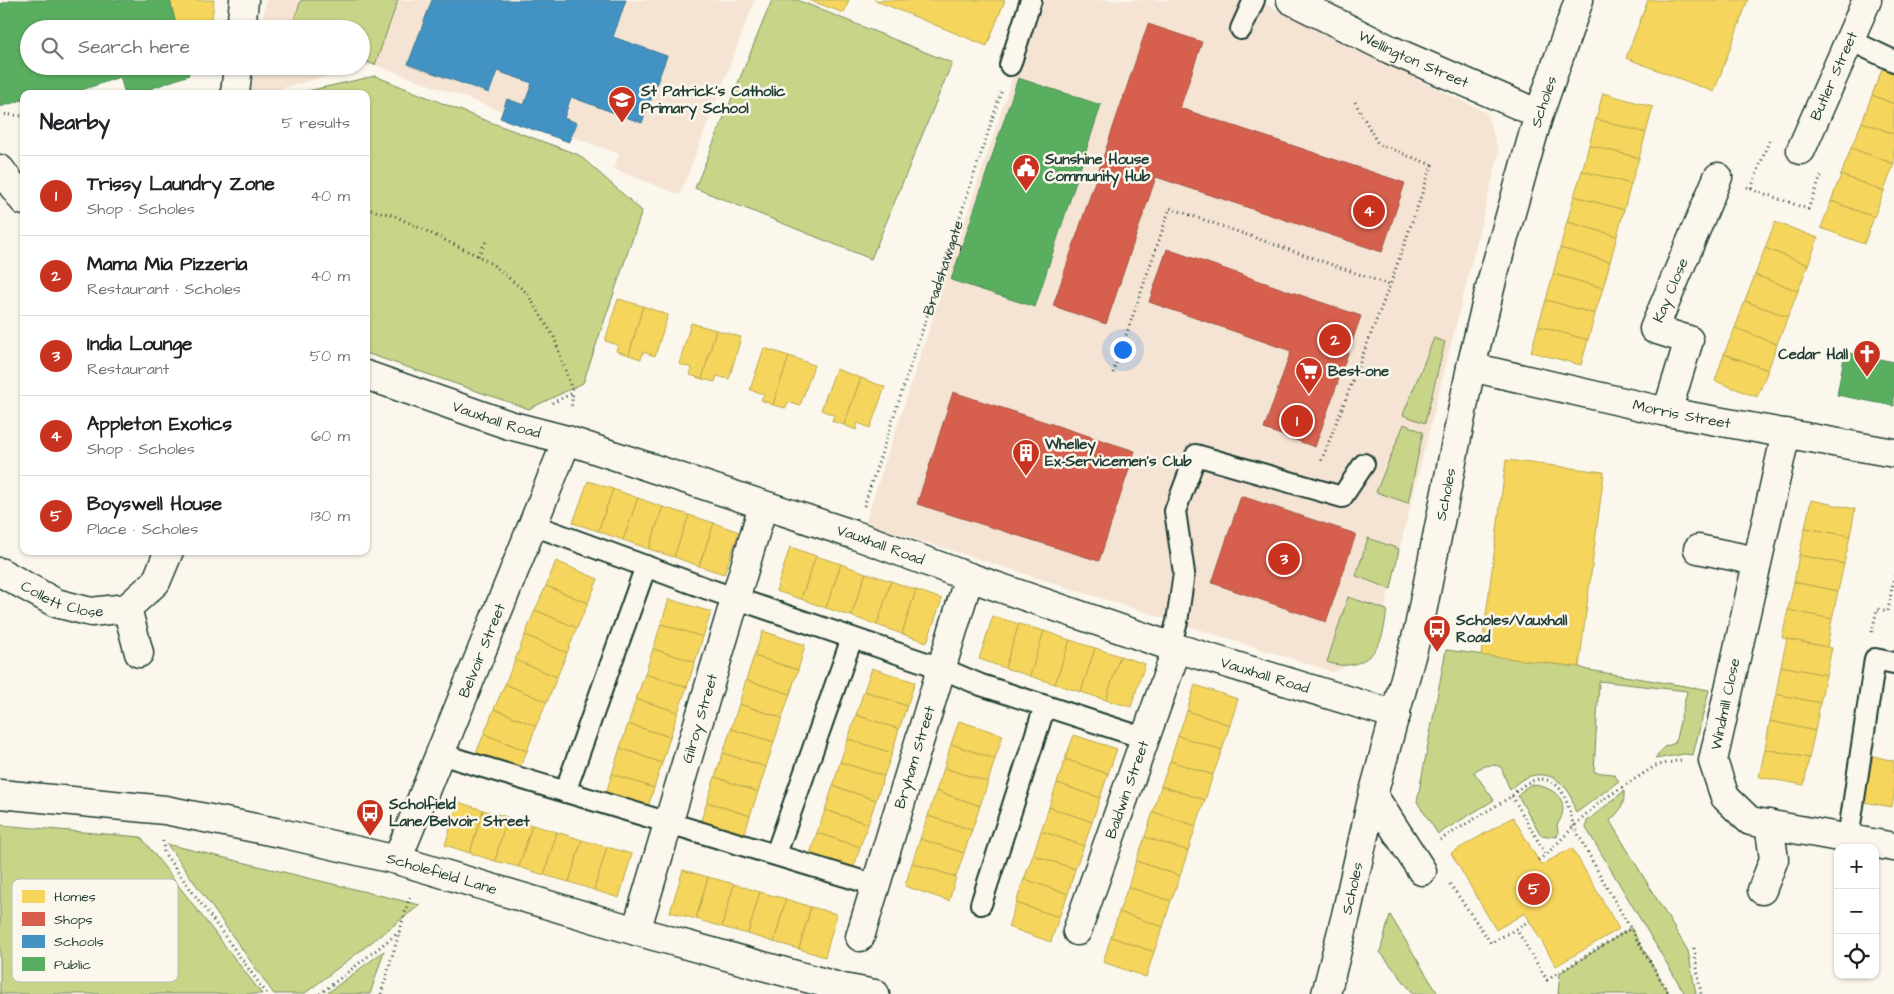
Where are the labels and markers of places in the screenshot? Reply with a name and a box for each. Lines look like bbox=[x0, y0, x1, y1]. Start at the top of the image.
place label: St Patrick's Catholic Primary School bbox=[640, 81, 786, 120]
school or university icon: St Patrick's Catholic Primary School bbox=[607, 85, 637, 124]
place label: Sunshine House Community Hub bbox=[1044, 149, 1151, 188]
public building icon: Sunshine House Community Hub bbox=[1011, 153, 1041, 192]
pin: 4 bbox=[1353, 192, 1385, 230]
pin: 2 bbox=[1319, 321, 1351, 359]
church icon: Cedar Hall bbox=[1852, 339, 1882, 378]
place label: Cedar Hall bbox=[1778, 344, 1849, 365]
supermarket icon: Best-one bbox=[1294, 356, 1324, 395]
place label: Best-one bbox=[1328, 361, 1389, 382]
pin: 1 bbox=[1281, 402, 1313, 440]
place label: Whelley Ex-Servicemen's Club bbox=[1044, 434, 1192, 472]
building icon: Whelley Ex-Servicemen's Club bbox=[1011, 438, 1041, 477]
pin: 3 bbox=[1268, 540, 1300, 578]
place label: Scholes/Vauxhall Road bbox=[1455, 610, 1568, 648]
bus stop icon: Scholes/Vauxhall Road bbox=[1422, 614, 1452, 653]
place label: Scholfield Lane/Belvoir Street bbox=[388, 794, 531, 832]
bus stop icon: Scholfield Lane/Belvoir Street bbox=[355, 798, 385, 837]
pin: 5 bbox=[1518, 870, 1550, 908]

